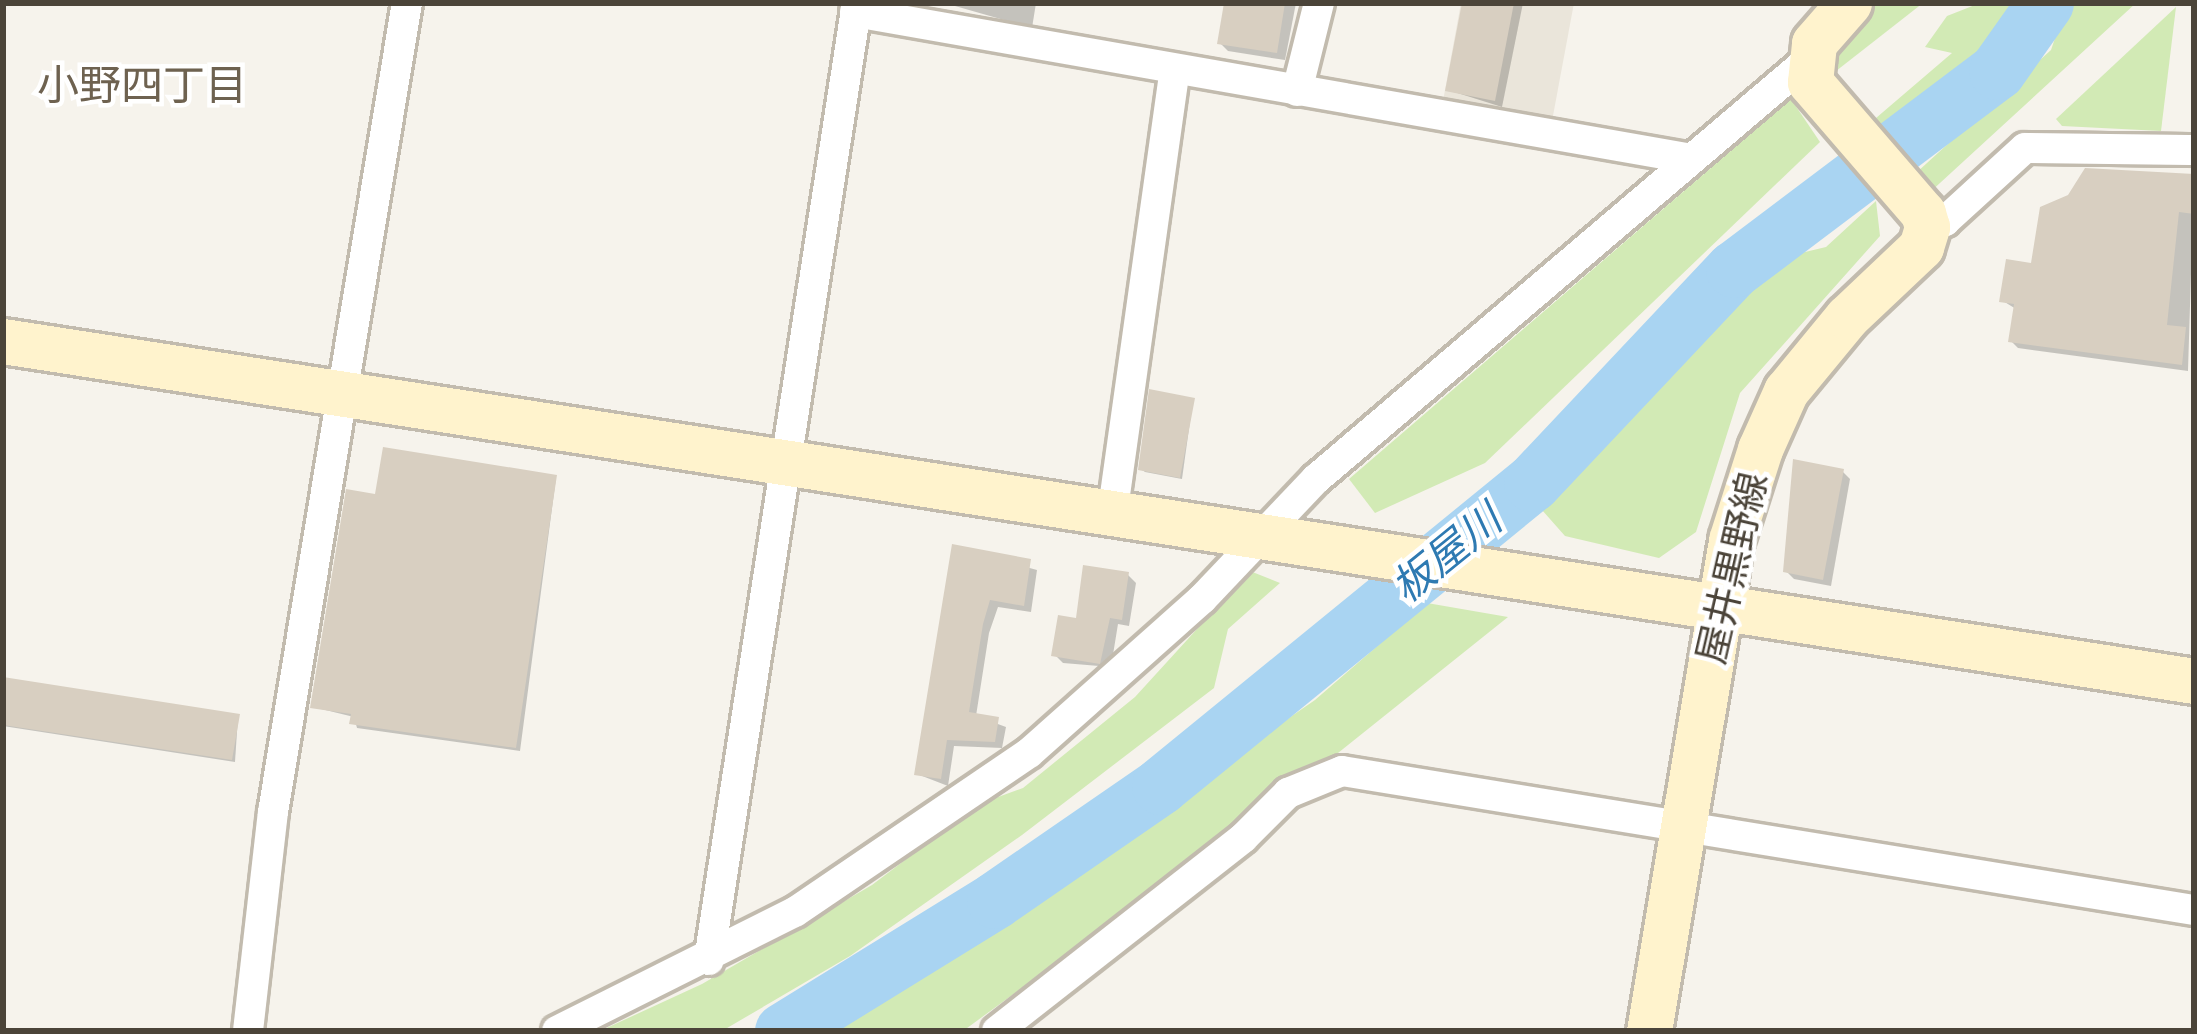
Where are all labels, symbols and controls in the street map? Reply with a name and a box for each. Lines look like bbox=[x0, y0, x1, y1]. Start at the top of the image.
district label: 小野四丁目 bbox=[37, 60, 247, 110]
street label: 屋井黒野線 bbox=[1687, 468, 1777, 668]
water label: 板屋川 bbox=[1381, 494, 1511, 612]

